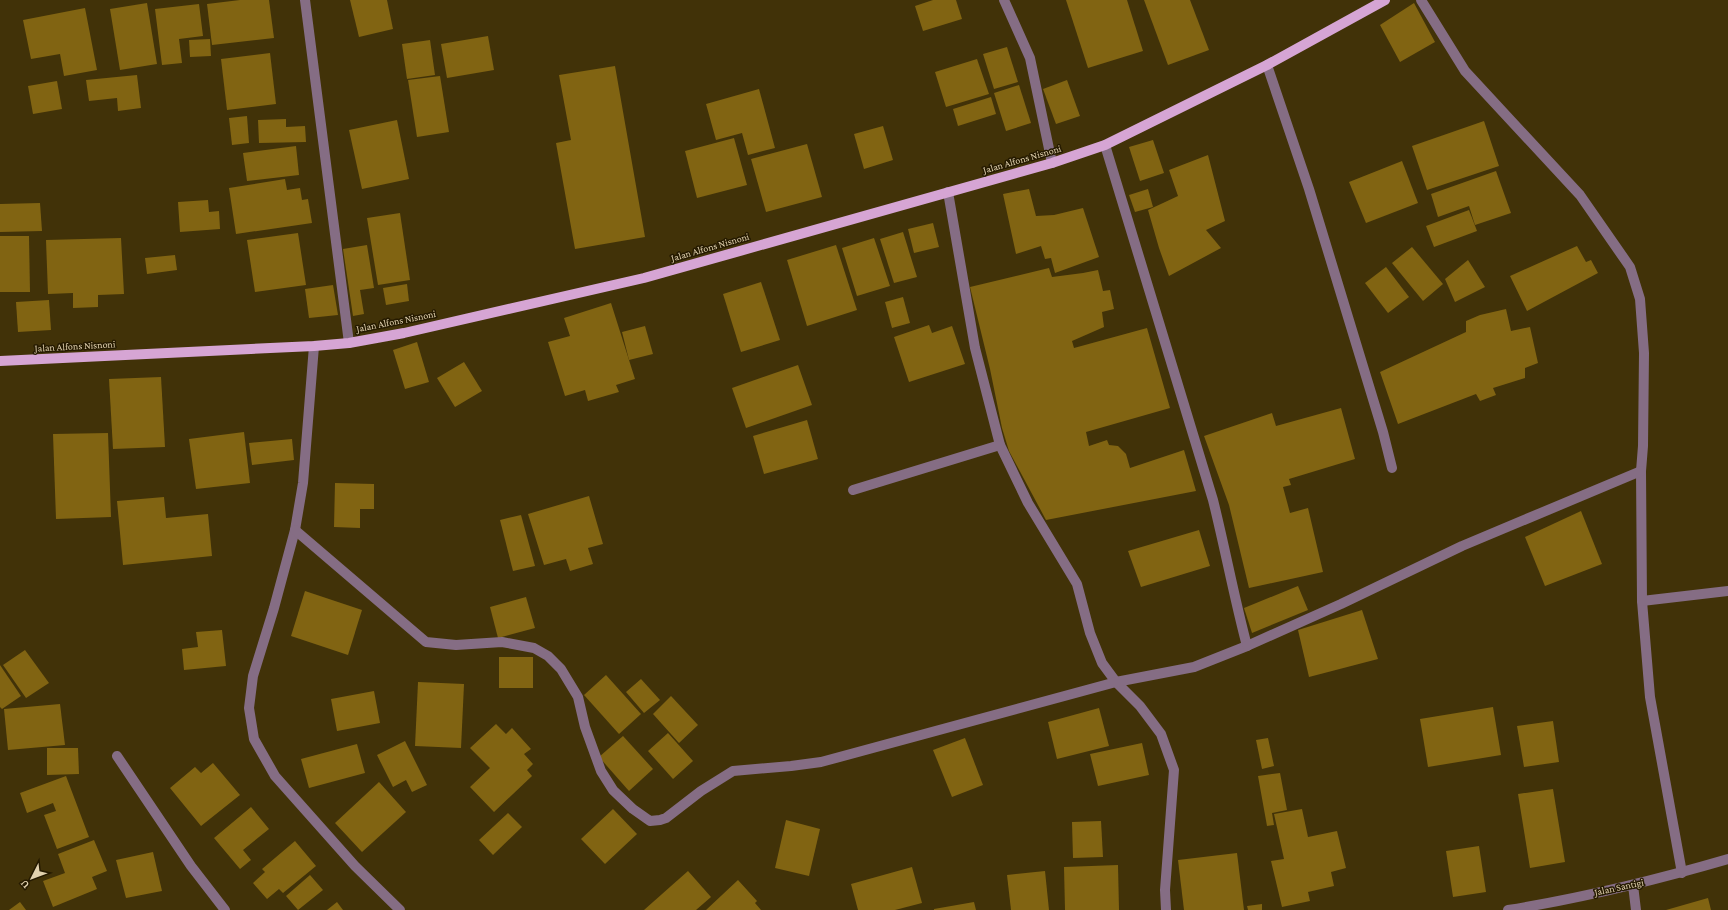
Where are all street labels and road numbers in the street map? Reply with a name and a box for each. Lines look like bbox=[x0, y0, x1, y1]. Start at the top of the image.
street label: Jalan Alfons Nisnoni bbox=[981, 142, 1063, 176]
street label: Jalan Alfons Nisnoni bbox=[669, 230, 751, 264]
street label: Jalan Alfons Nisnoni bbox=[354, 308, 437, 334]
street label: Jalan Alfons Nisnoni bbox=[33, 338, 116, 354]
street label: Jalan Santigi bbox=[1592, 876, 1645, 898]

